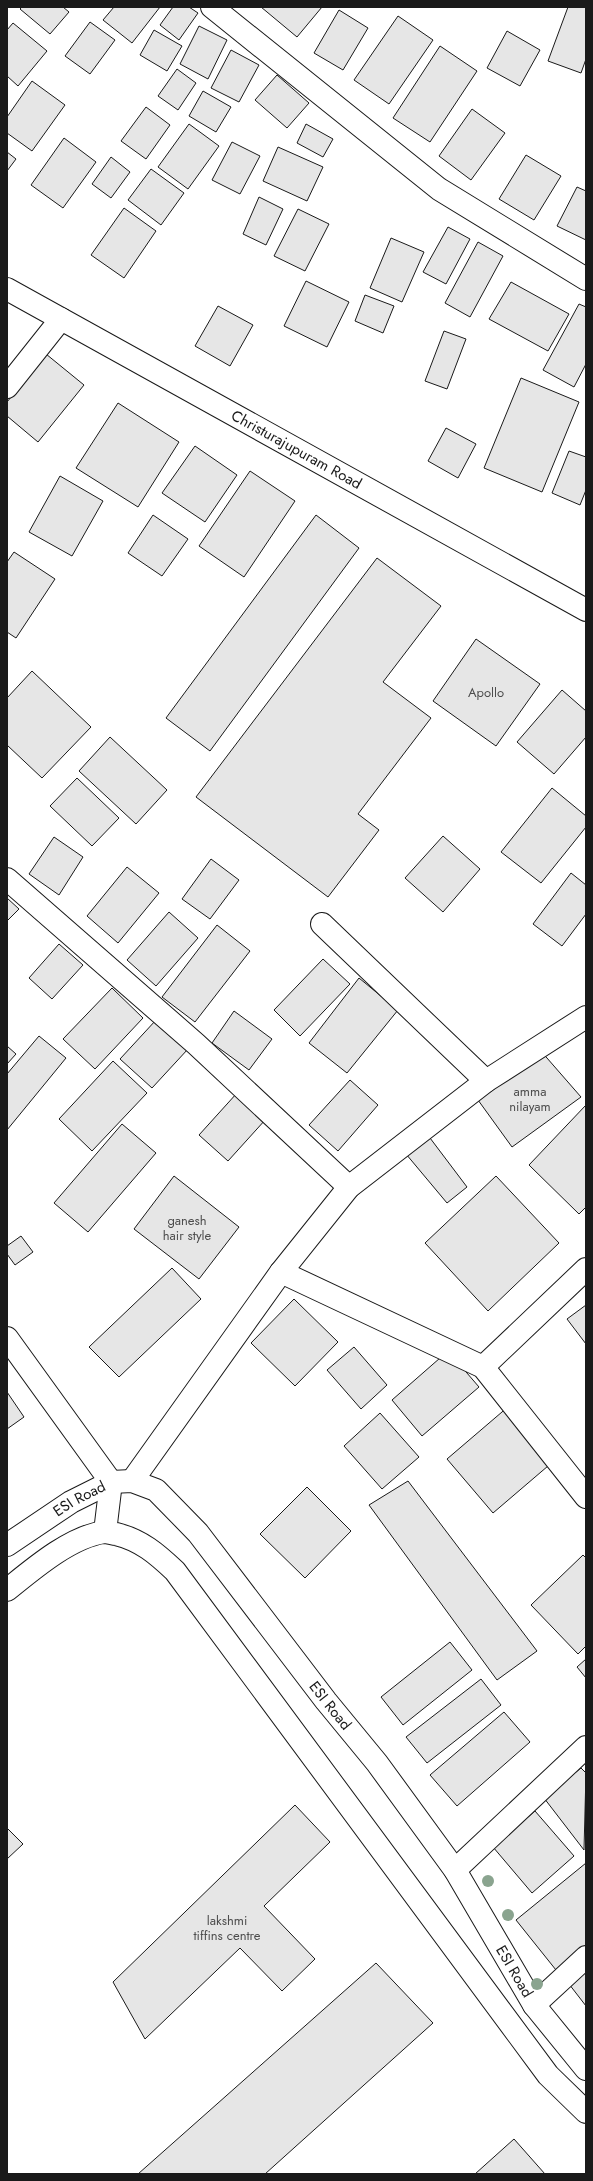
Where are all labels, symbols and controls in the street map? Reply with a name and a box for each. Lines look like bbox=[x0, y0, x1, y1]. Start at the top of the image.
street label: Christurajupuram Road bbox=[227, 404, 366, 495]
house number: Apollo bbox=[468, 683, 504, 702]
house number: amma nilayam bbox=[509, 1082, 551, 1116]
house number: ganesh hair style bbox=[163, 1211, 212, 1245]
street label: ESI Road bbox=[49, 1475, 109, 1522]
street label: ESI Road bbox=[304, 1677, 357, 1735]
house number: lakshmi tiffins centre bbox=[193, 1911, 261, 1945]
street label: ESI Road bbox=[490, 1941, 538, 2002]

